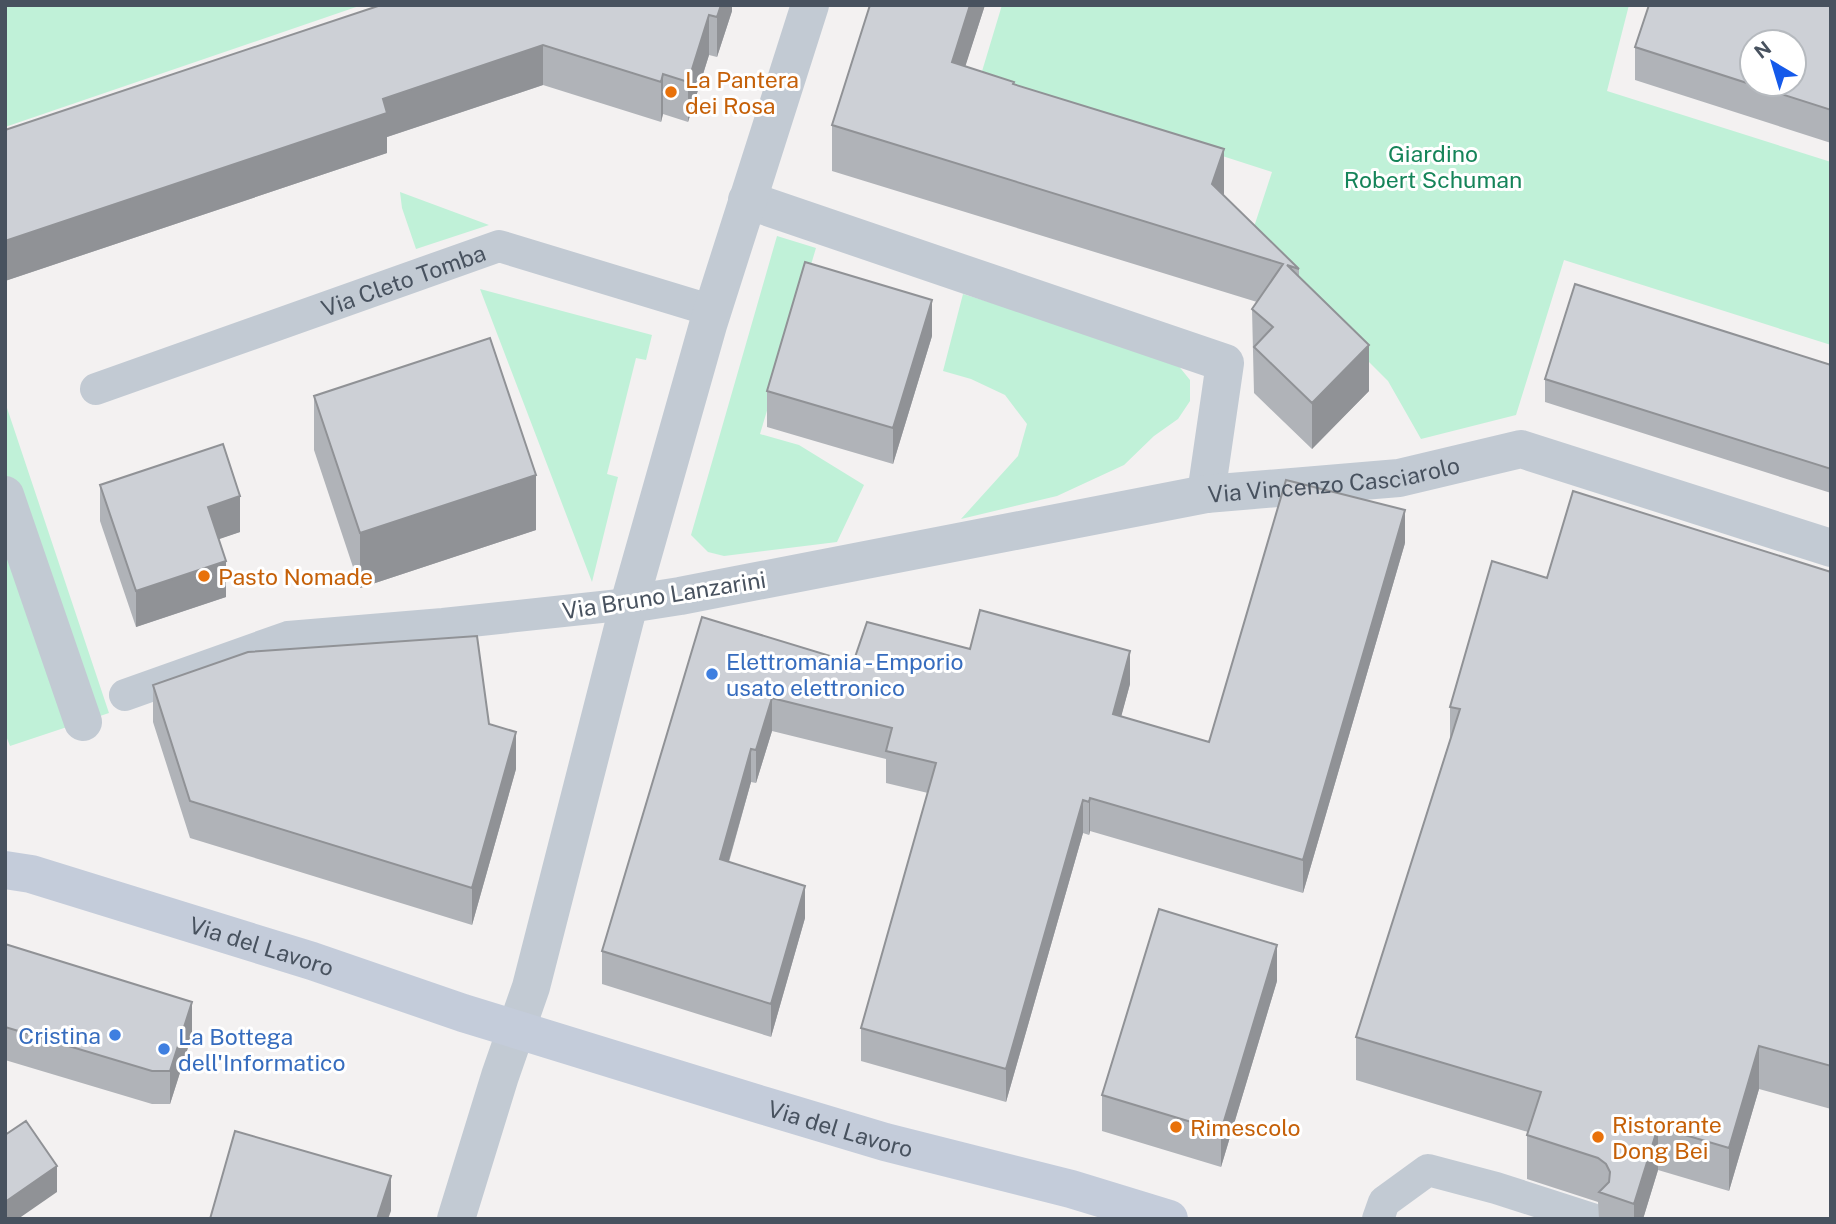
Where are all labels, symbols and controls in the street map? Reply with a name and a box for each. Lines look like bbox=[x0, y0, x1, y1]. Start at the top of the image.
north arrow bbox=[1738, 28, 1808, 98]
text: N bbox=[1750, 36, 1775, 63]
place label: La Pantera dei Rosa bbox=[685, 66, 799, 119]
marker: La Pantera dei Rosa bbox=[663, 84, 679, 100]
park label: Giardino Robert Schuman bbox=[1344, 140, 1522, 193]
street label: Via Cleto Tomba bbox=[317, 238, 489, 322]
street label: Via Vincenzo Casciarolo bbox=[1207, 451, 1462, 507]
place label: Pasto Nomade bbox=[218, 563, 373, 590]
street label: Via Bruno Lanzarini bbox=[560, 566, 768, 624]
marker: Pasto Nomade bbox=[196, 568, 212, 584]
place label: Elettromania - Emporio usato elettronico bbox=[726, 648, 963, 701]
marker: Elettromania - Emporio usato elettronico bbox=[704, 666, 720, 682]
street label: Via del Lavoro bbox=[186, 910, 338, 981]
place label: Cristina bbox=[18, 1022, 101, 1049]
place label: La Bottega dell'Informatico bbox=[178, 1023, 346, 1076]
marker: Cristina bbox=[107, 1027, 123, 1043]
marker: La Bottega dell'Informatico bbox=[156, 1041, 172, 1057]
street label: Via del Lavoro bbox=[765, 1094, 916, 1162]
place label: Ristorante Dong Bei bbox=[1612, 1111, 1722, 1164]
place label: Rimescolo bbox=[1190, 1114, 1301, 1141]
marker: Rimescolo bbox=[1168, 1119, 1184, 1135]
marker: Ristorante Dong Bei bbox=[1590, 1129, 1606, 1145]

